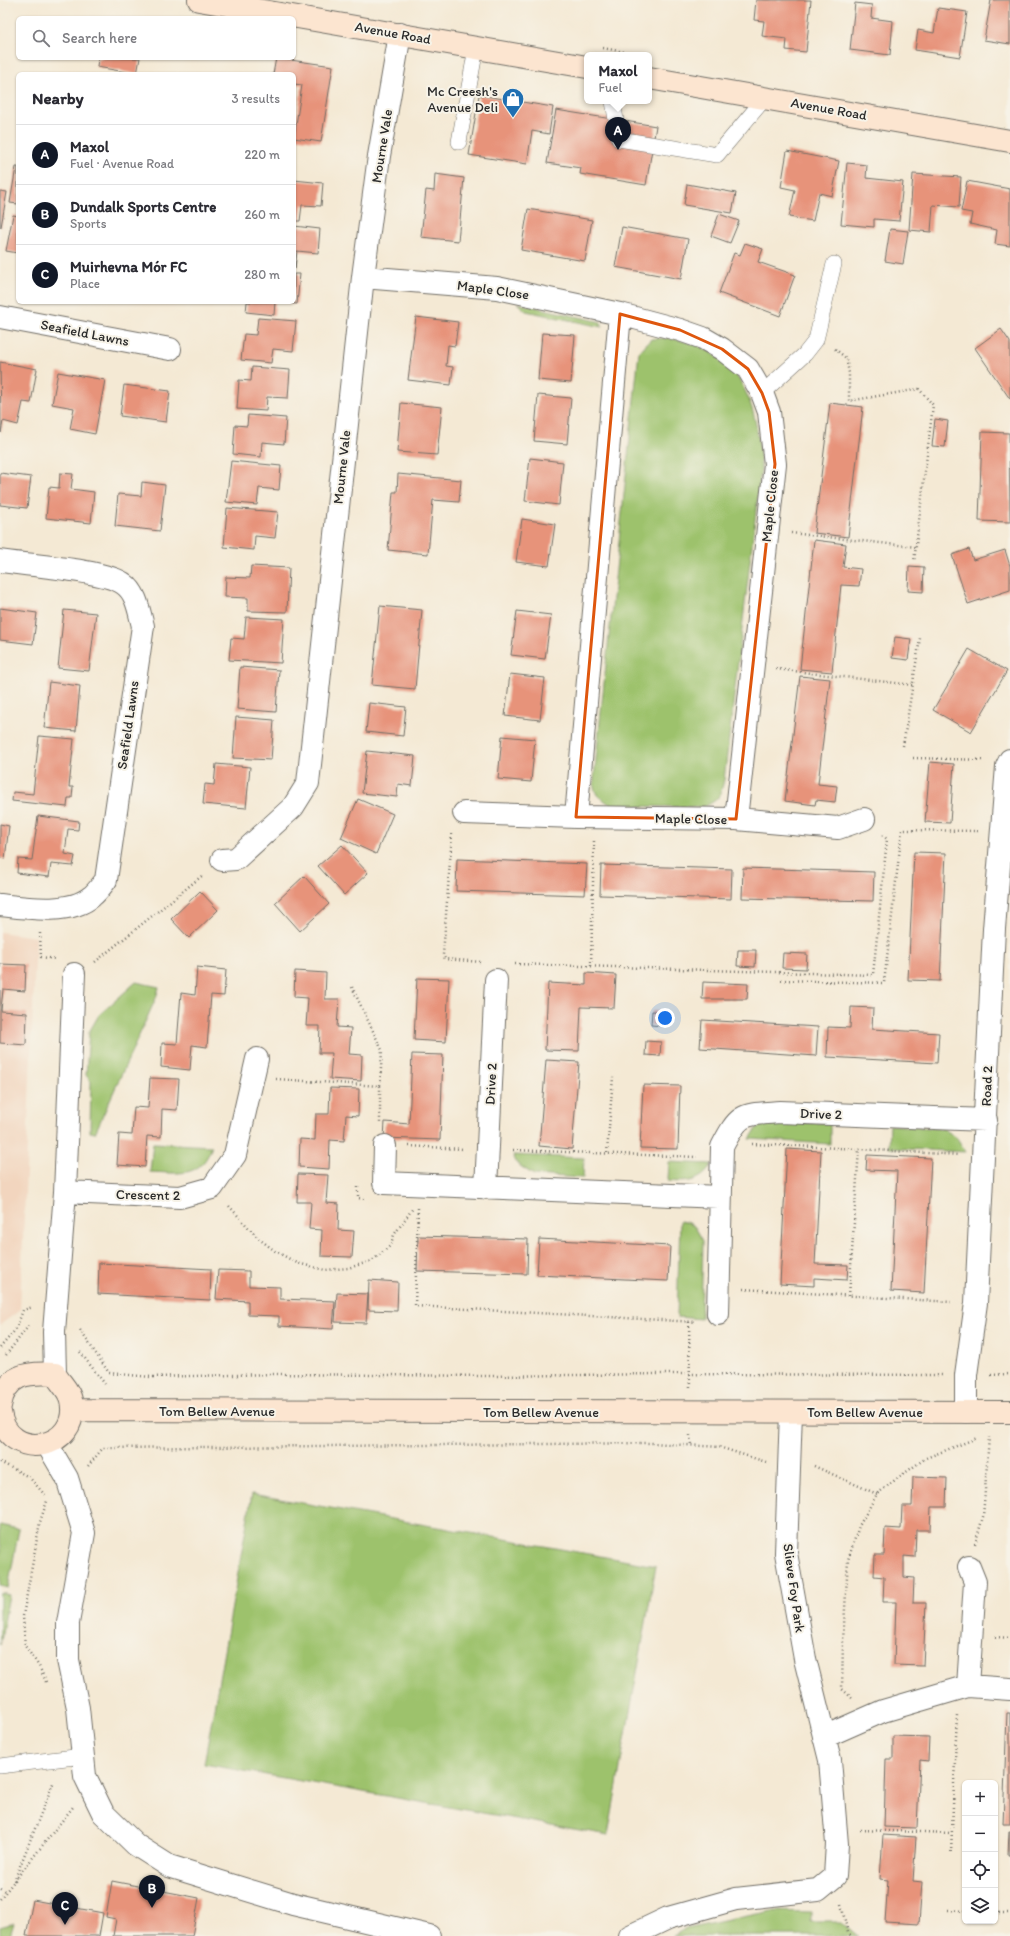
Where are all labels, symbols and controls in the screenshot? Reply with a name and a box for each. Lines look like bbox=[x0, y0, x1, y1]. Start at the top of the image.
search box bbox=[16, 16, 296, 60]
street label: Avenue Road bbox=[354, 18, 433, 48]
icon: search bbox=[30, 27, 52, 49]
text: Search here bbox=[62, 29, 137, 47]
popup bbox=[584, 52, 652, 104]
text: Maxol bbox=[599, 62, 637, 80]
text: Fuel bbox=[599, 80, 622, 95]
place label: Mc Creesh's Avenue Deli bbox=[427, 83, 498, 116]
shop icon: Mc Creesh's Avenue Deli bbox=[500, 86, 526, 119]
text: Nearby bbox=[32, 88, 84, 108]
text: 3 results bbox=[231, 91, 280, 106]
street label: Avenue Road bbox=[790, 94, 869, 124]
street label: Mourne Vale bbox=[368, 108, 396, 184]
pin: A bbox=[605, 117, 631, 150]
text: Maxol bbox=[70, 138, 109, 156]
text: A bbox=[41, 147, 49, 162]
text: 220 m bbox=[244, 147, 280, 162]
text: Fuel · Avenue Road bbox=[70, 156, 174, 171]
text: Dundalk Sports Centre bbox=[70, 198, 216, 216]
text: B bbox=[41, 207, 49, 222]
text: 260 m bbox=[244, 207, 280, 222]
text: Sports bbox=[70, 216, 106, 231]
text: Muirhevna Mór FC bbox=[70, 258, 187, 276]
text: C bbox=[41, 267, 49, 282]
text: 280 m bbox=[244, 267, 280, 282]
text: Place bbox=[70, 276, 100, 291]
street label: Maple Close bbox=[456, 277, 530, 304]
street label: Seafield Lawns bbox=[39, 316, 131, 350]
street label: Mourne Vale bbox=[330, 429, 354, 505]
street label: Maple Close bbox=[758, 469, 782, 543]
street label: Seafield Lawns bbox=[113, 679, 143, 771]
street label: Maple Close bbox=[655, 810, 728, 828]
your location bbox=[655, 1008, 675, 1028]
street label: Drive 2 bbox=[481, 1062, 501, 1105]
street label: Road 2 bbox=[978, 1065, 996, 1107]
street label: Drive 2 bbox=[800, 1105, 843, 1123]
street label: Crescent 2 bbox=[116, 1186, 181, 1204]
street label: Tom Bellew Avenue bbox=[159, 1403, 275, 1420]
street label: Tom Bellew Avenue bbox=[483, 1404, 599, 1421]
street label: Tom Bellew Avenue bbox=[807, 1404, 923, 1421]
street label: Slieve Foy Park bbox=[779, 1542, 809, 1634]
map controls bbox=[962, 1780, 998, 1924]
button: + bbox=[962, 1780, 998, 1816]
button: − bbox=[962, 1816, 998, 1852]
button: locate bbox=[962, 1852, 998, 1888]
pin: B bbox=[139, 1875, 165, 1908]
button: layers bbox=[962, 1888, 998, 1924]
pin: C bbox=[52, 1892, 78, 1925]

